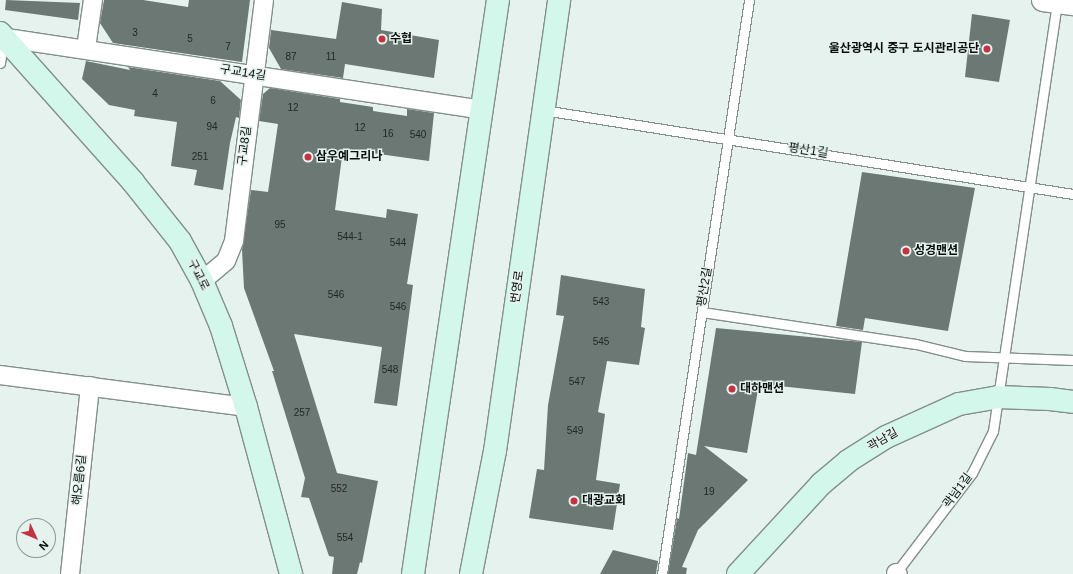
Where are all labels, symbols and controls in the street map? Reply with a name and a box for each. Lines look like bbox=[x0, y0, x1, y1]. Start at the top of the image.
house number: 3 bbox=[132, 27, 138, 39]
place label: 수협 bbox=[390, 32, 412, 46]
house number: 5 bbox=[187, 33, 193, 45]
marker: 수협 bbox=[377, 34, 387, 44]
house number: 7 bbox=[225, 41, 231, 53]
place label: 울산광역시 중구 도시관리공단 bbox=[829, 42, 979, 56]
marker: 울산광역시 중구 도시관리공단 bbox=[982, 44, 992, 54]
house number: 87 bbox=[285, 51, 297, 63]
house number: 11 bbox=[326, 51, 336, 63]
street label: 구교14길 bbox=[219, 62, 267, 84]
house number: 4 bbox=[152, 88, 158, 100]
house number: 6 bbox=[210, 95, 216, 107]
house number: 12 bbox=[287, 102, 299, 114]
house number: 94 bbox=[206, 121, 218, 133]
house number: 12 bbox=[354, 122, 366, 134]
street label: 구교8길 bbox=[235, 125, 255, 167]
house number: 16 bbox=[382, 128, 394, 140]
house number: 540 bbox=[410, 129, 426, 141]
street label: 평산1길 bbox=[787, 141, 829, 161]
place label: 삼우예그리나 bbox=[316, 150, 382, 164]
house number: 251 bbox=[192, 151, 208, 163]
marker: 삼우예그리나 bbox=[303, 152, 313, 162]
house number: 95 bbox=[274, 219, 286, 231]
house number: 544-1 bbox=[337, 231, 363, 243]
house number: 544 bbox=[390, 237, 406, 249]
place label: 성경맨션 bbox=[914, 244, 958, 258]
marker: 성경맨션 bbox=[901, 246, 911, 256]
street label: 구교로 bbox=[184, 257, 212, 293]
street label: 평산2길 bbox=[695, 266, 715, 308]
street label: 번영로 bbox=[509, 270, 527, 304]
house number: 546 bbox=[328, 289, 344, 301]
house number: 543 bbox=[593, 296, 609, 308]
house number: 546 bbox=[390, 301, 406, 313]
house number: 545 bbox=[593, 336, 609, 348]
house number: 548 bbox=[382, 364, 398, 376]
house number: 547 bbox=[569, 376, 585, 388]
place label: 대하맨션 bbox=[740, 382, 784, 396]
marker: 대하맨션 bbox=[727, 384, 737, 394]
house number: 257 bbox=[294, 407, 310, 419]
house number: 549 bbox=[567, 425, 583, 437]
street label: 곽남길 bbox=[865, 425, 901, 455]
street label: 해오름6길 bbox=[70, 454, 90, 506]
street label: 곽남1길 bbox=[940, 471, 976, 511]
house number: 552 bbox=[331, 483, 347, 495]
house number: 19 bbox=[703, 486, 715, 498]
place label: 대광교회 bbox=[582, 494, 626, 508]
marker: 대광교회 bbox=[569, 496, 579, 506]
north arrow bbox=[16, 518, 56, 558]
house number: 554 bbox=[337, 532, 353, 544]
text: N bbox=[37, 539, 51, 553]

